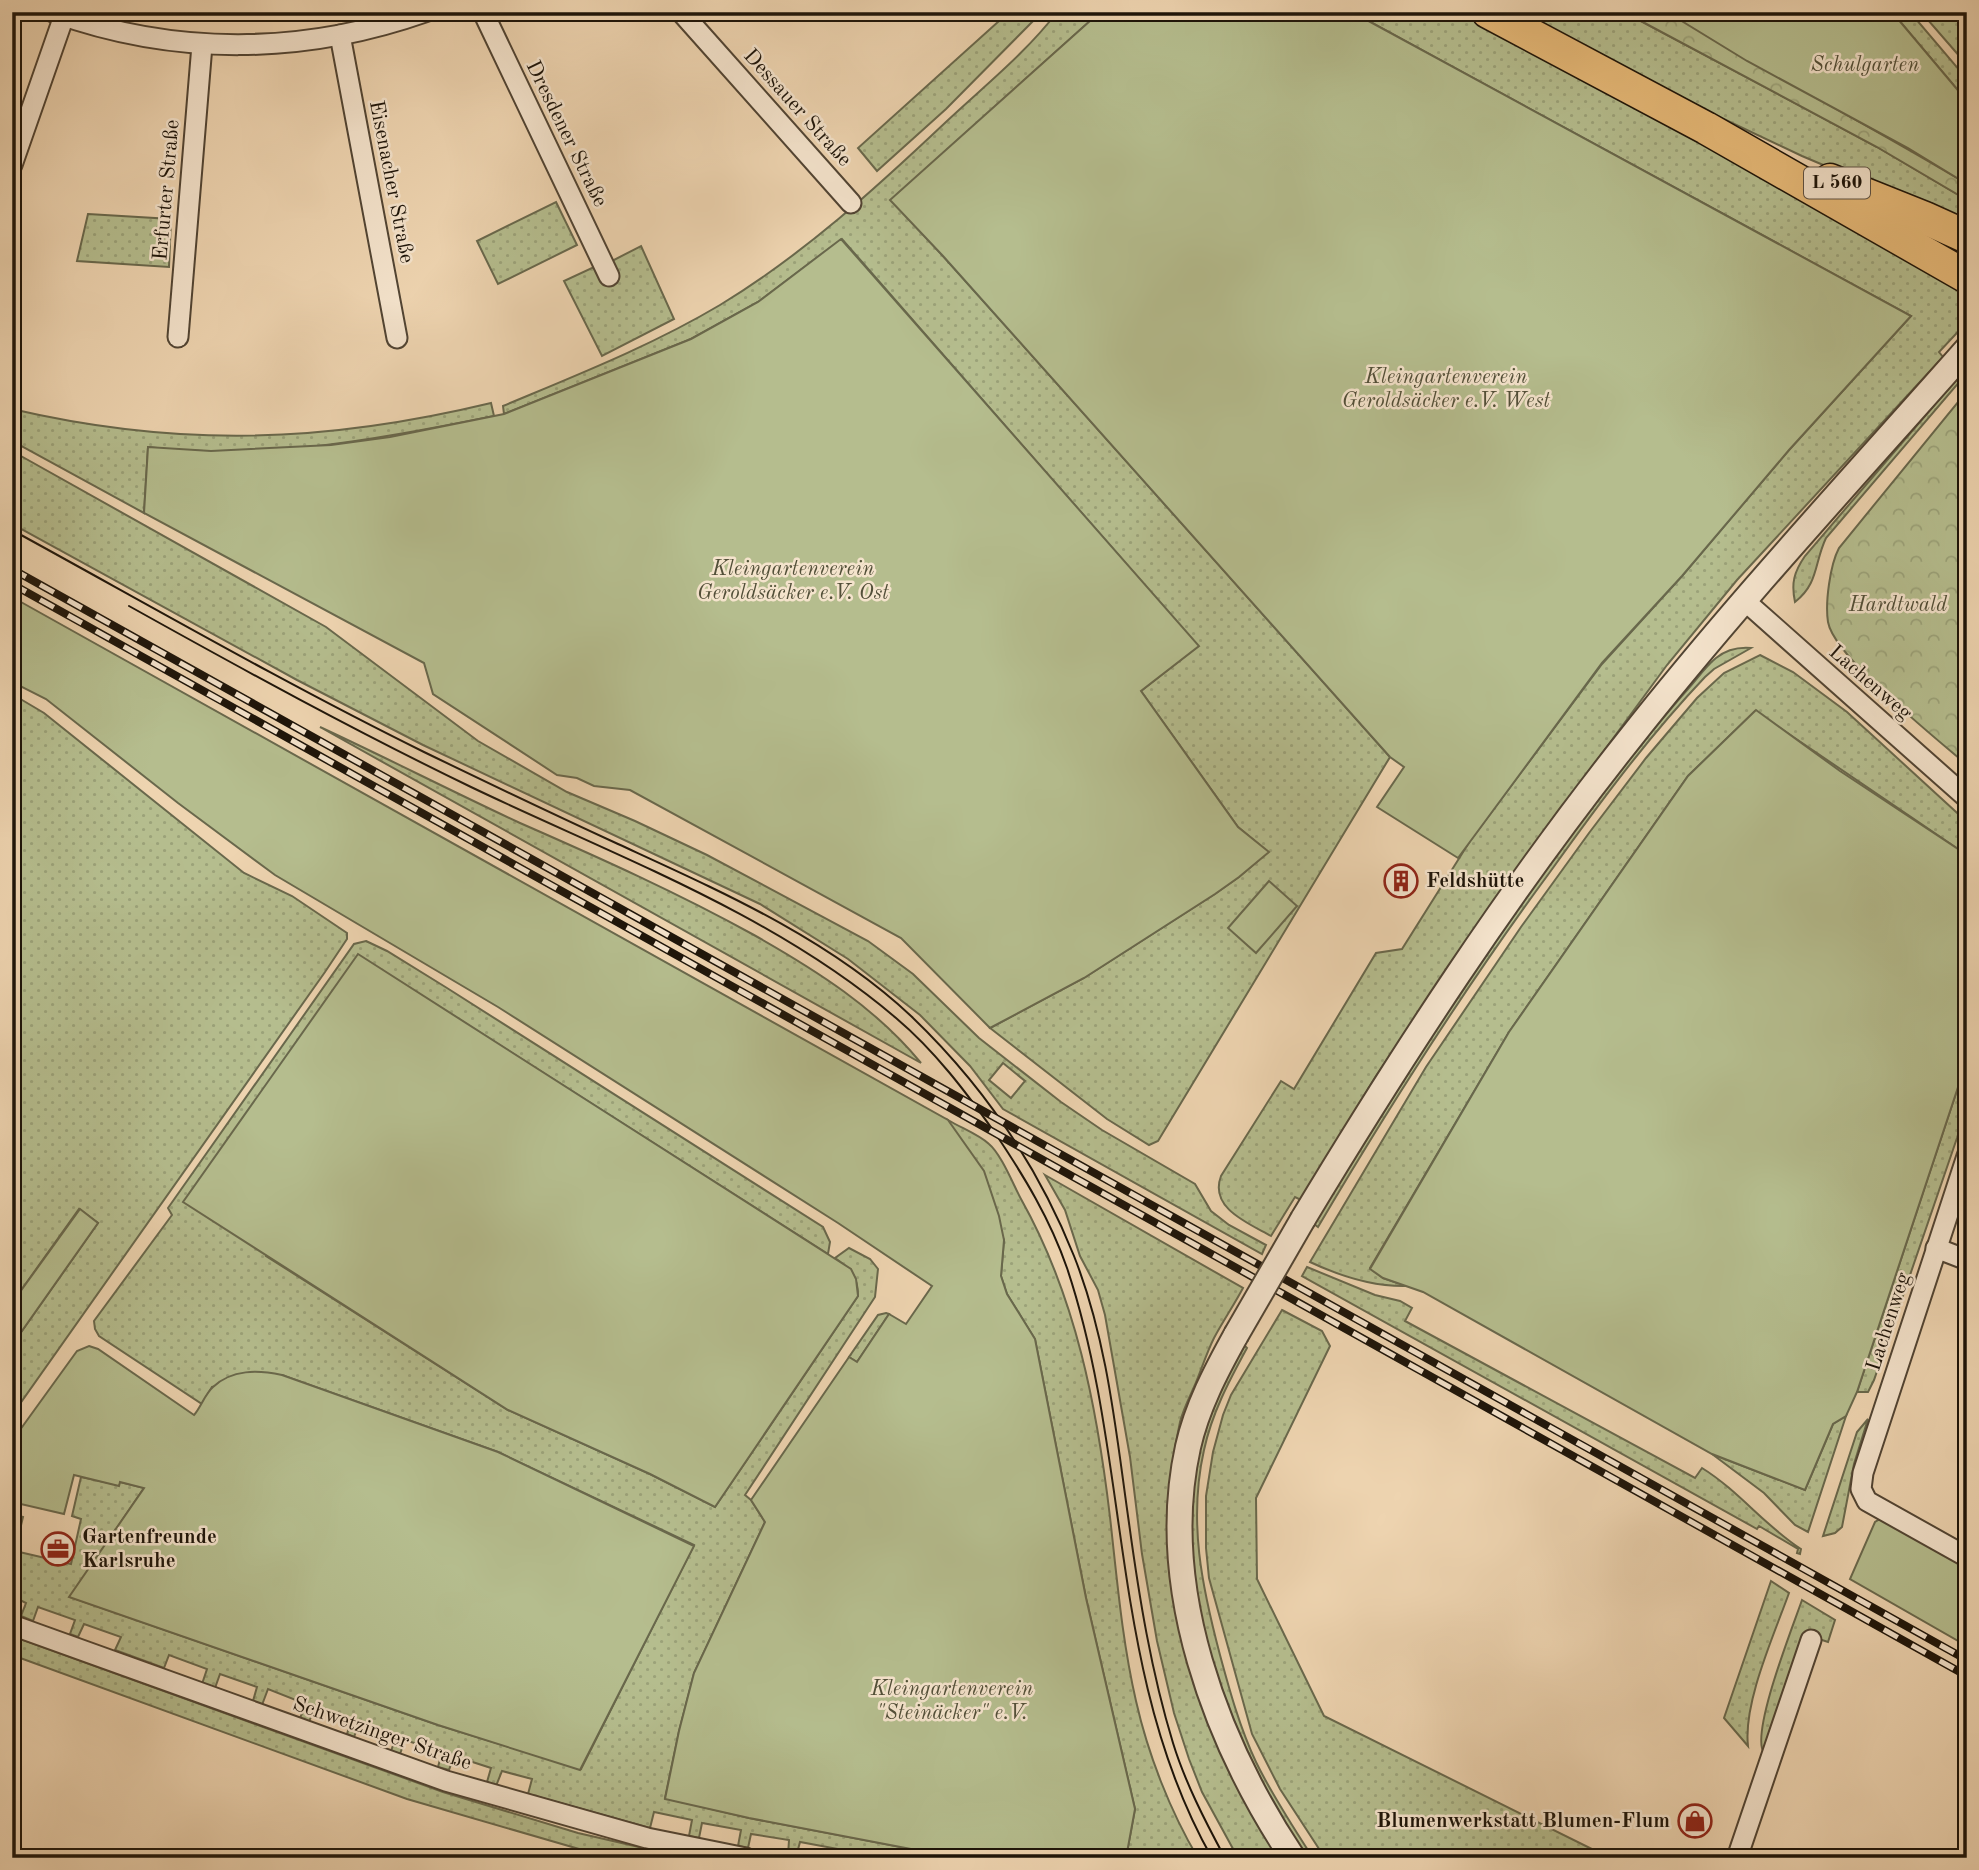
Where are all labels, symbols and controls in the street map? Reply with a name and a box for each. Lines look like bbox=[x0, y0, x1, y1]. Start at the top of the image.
street label: Dessauer Straße bbox=[739, 45, 855, 171]
park label: Schulgarten bbox=[1811, 55, 1919, 76]
street label: Dresdener Straße bbox=[522, 58, 610, 210]
street label: Eisenacher Straße bbox=[365, 99, 417, 265]
street label: Erfurter Straße bbox=[150, 119, 184, 261]
road number: L 560 bbox=[1804, 168, 1870, 198]
park label: Kleingartenverein Geroldsäcker e.V. West bbox=[1342, 367, 1551, 412]
park label: Kleingartenverein Geroldsäcker e.V. Ost bbox=[697, 559, 889, 604]
park label: Hardtwald bbox=[1848, 595, 1948, 616]
street label: Lachenweg bbox=[1825, 642, 1916, 725]
building icon: Feldshütte bbox=[1382, 862, 1420, 900]
place label: Feldshütte bbox=[1426, 871, 1524, 892]
street label: Lachenweg bbox=[1863, 1269, 1915, 1374]
place label: Gartenfreunde Karlsruhe bbox=[82, 1527, 217, 1572]
office icon: Gartenfreunde Karlsruhe bbox=[39, 1530, 77, 1568]
park label: Kleingartenverein "Steinäcker" e.V. bbox=[870, 1679, 1033, 1724]
street label: Schwetzinger Straße bbox=[290, 1694, 474, 1774]
shop icon: Blumenwerkstatt Blumen-Flum bbox=[1676, 1802, 1714, 1840]
place label: Blumenwerkstatt Blumen-Flum bbox=[1376, 1811, 1670, 1832]

